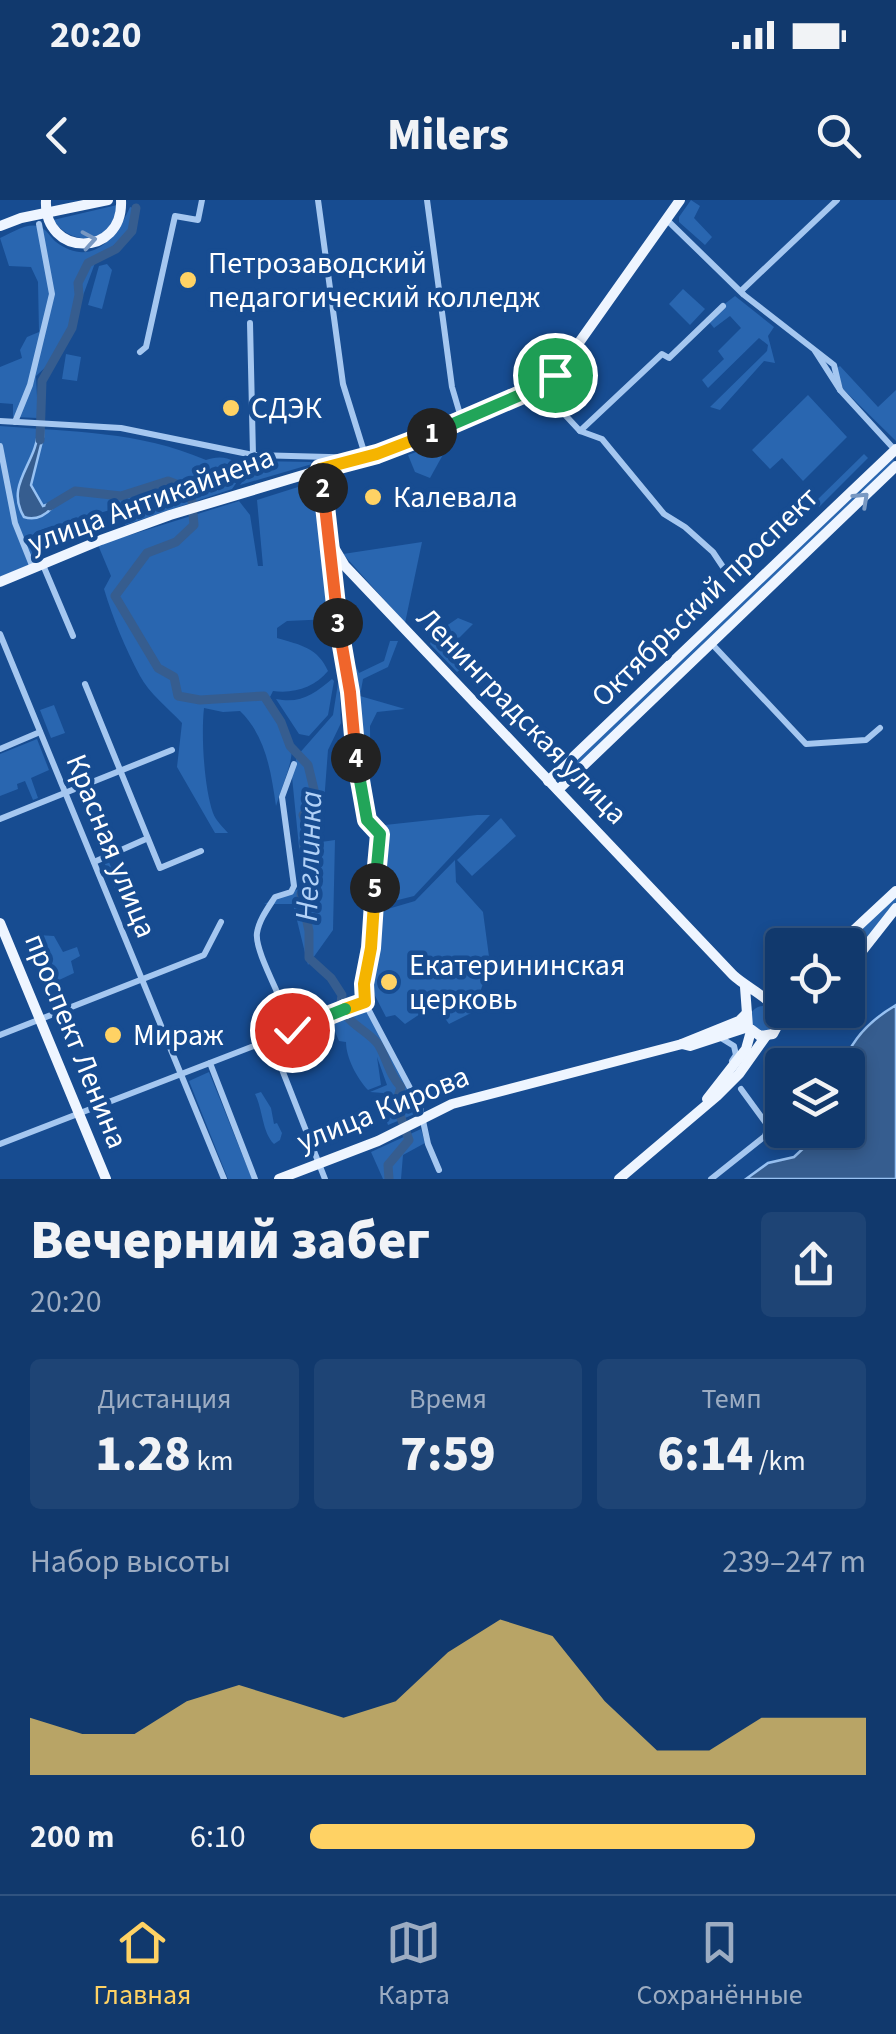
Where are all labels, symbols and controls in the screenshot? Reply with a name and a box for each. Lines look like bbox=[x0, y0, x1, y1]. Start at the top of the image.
text: 20:20 bbox=[50, 8, 142, 62]
text: Milers bbox=[387, 103, 509, 167]
icon: back bbox=[30, 108, 85, 163]
icon: search bbox=[811, 108, 866, 163]
one-way arrow bbox=[81, 230, 98, 251]
place label: Петрозаводский педагогический колледж bbox=[208, 242, 540, 319]
marker: Петрозаводский педагогический колледж bbox=[177, 269, 199, 291]
pin bbox=[513, 333, 598, 418]
icon: arrive bbox=[528, 348, 583, 403]
place label: СДЭК bbox=[251, 387, 322, 430]
marker: СДЭК bbox=[220, 397, 242, 419]
pin: 1 bbox=[407, 408, 457, 458]
text: 1 bbox=[425, 413, 439, 453]
street label: улица Антикайнена bbox=[22, 436, 280, 564]
pin: 2 bbox=[298, 463, 348, 513]
text: 2 bbox=[316, 468, 330, 508]
place label: Калевала bbox=[393, 476, 518, 519]
street label: Октябрьский проспект bbox=[582, 477, 828, 717]
marker: Калевала bbox=[362, 486, 384, 508]
one-way arrow bbox=[850, 493, 869, 511]
pin: 3 bbox=[313, 598, 363, 648]
street label: Ленинградская улица bbox=[407, 598, 637, 834]
text: 3 bbox=[331, 603, 345, 643]
pin: 4 bbox=[331, 733, 381, 783]
text: 4 bbox=[349, 738, 363, 778]
street label: Красная улица bbox=[55, 748, 167, 944]
water label: Неглинка bbox=[284, 790, 334, 922]
pin: 5 bbox=[350, 863, 400, 913]
text: 5 bbox=[368, 868, 382, 908]
street label: проспект Ленина bbox=[13, 927, 139, 1155]
map controls bbox=[765, 928, 865, 1148]
button: locate bbox=[765, 928, 865, 1028]
place label: Екатерининская церковь bbox=[409, 944, 625, 1021]
marker: Екатерининская церковь bbox=[378, 971, 400, 993]
pin bbox=[250, 988, 335, 1073]
icon: check bbox=[265, 1003, 320, 1058]
place label: Мираж bbox=[133, 1014, 224, 1057]
marker: Мираж bbox=[102, 1024, 124, 1046]
button: layers bbox=[765, 1048, 865, 1148]
street label: улица Кирова bbox=[290, 1055, 476, 1163]
text: Вечерний забег bbox=[30, 1202, 430, 1280]
button: share bbox=[761, 1212, 866, 1317]
text: 20:20 bbox=[30, 1279, 102, 1325]
text: Дистанция bbox=[97, 1379, 232, 1419]
text: Время bbox=[409, 1379, 487, 1419]
text: Темп bbox=[702, 1379, 762, 1419]
text: 1.28 bbox=[95, 1419, 191, 1490]
text: 7:59 bbox=[400, 1419, 496, 1490]
text: 6:14 bbox=[658, 1419, 753, 1490]
text: km bbox=[191, 1441, 233, 1481]
text: /km bbox=[753, 1441, 806, 1481]
text: Набор высоты bbox=[30, 1539, 231, 1585]
text: 239–247 m bbox=[722, 1539, 866, 1585]
text: 200 m bbox=[30, 1814, 115, 1860]
text: 6:10 bbox=[190, 1814, 246, 1860]
tab: Главная bbox=[93, 1915, 192, 2015]
tab: Карта bbox=[378, 1915, 450, 2015]
tab: Сохранённые bbox=[636, 1915, 803, 2015]

